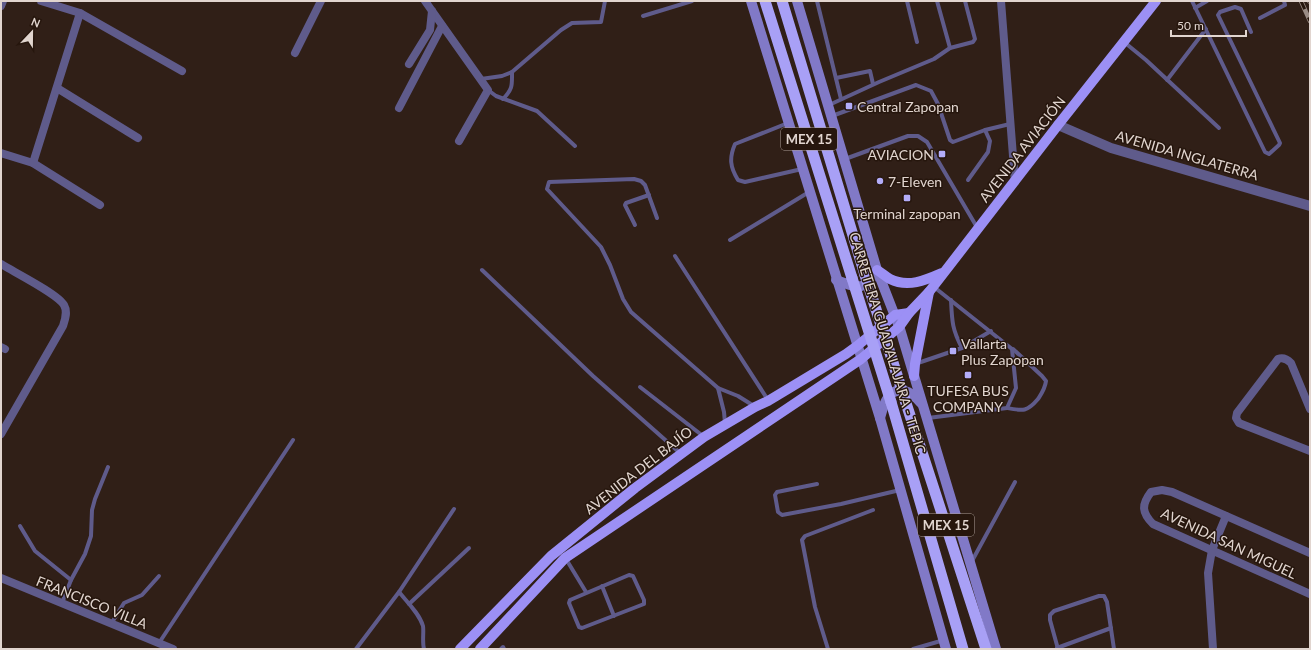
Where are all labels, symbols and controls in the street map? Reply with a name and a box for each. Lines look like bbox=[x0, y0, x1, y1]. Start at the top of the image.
north arrow bbox=[12, 12, 52, 52]
scale bar bbox=[1171, 12, 1246, 38]
text: N bbox=[30, 15, 42, 30]
text: 50 m bbox=[1177, 18, 1204, 33]
street label: AVENIDA AVIACIÓN bbox=[975, 93, 1069, 205]
place label: Central Zapopan bbox=[857, 98, 959, 115]
marker: Central Zapopan bbox=[844, 101, 854, 111]
street label: AVENIDA INGLATERRA bbox=[1114, 126, 1261, 184]
road number: MEX 15 bbox=[781, 128, 837, 150]
place label: AVIACION bbox=[867, 146, 934, 163]
marker: AVIACION bbox=[937, 149, 947, 159]
place label: 7-Eleven bbox=[888, 173, 942, 190]
marker: 7-Eleven bbox=[875, 176, 885, 186]
marker: Terminal zapopan bbox=[902, 193, 912, 203]
place label: Terminal zapopan bbox=[853, 205, 961, 222]
street label: CARRETERA GUADALAJARA - TEPIC bbox=[846, 230, 930, 457]
place label: Vallarta Plus Zapopan bbox=[961, 335, 1044, 368]
marker: Vallarta Plus Zapopan bbox=[948, 346, 958, 356]
marker: TUFESA BUS COMPANY bbox=[963, 370, 973, 380]
place label: TUFESA BUS COMPANY bbox=[927, 382, 1009, 415]
street label: AVENIDA DEL BAJÍO bbox=[581, 423, 695, 517]
street label: AVENIDA SAN MIGUEL bbox=[1158, 504, 1300, 582]
road number: MEX 15 bbox=[918, 514, 974, 536]
street label: FRANCISCO VILLA bbox=[34, 572, 151, 632]

